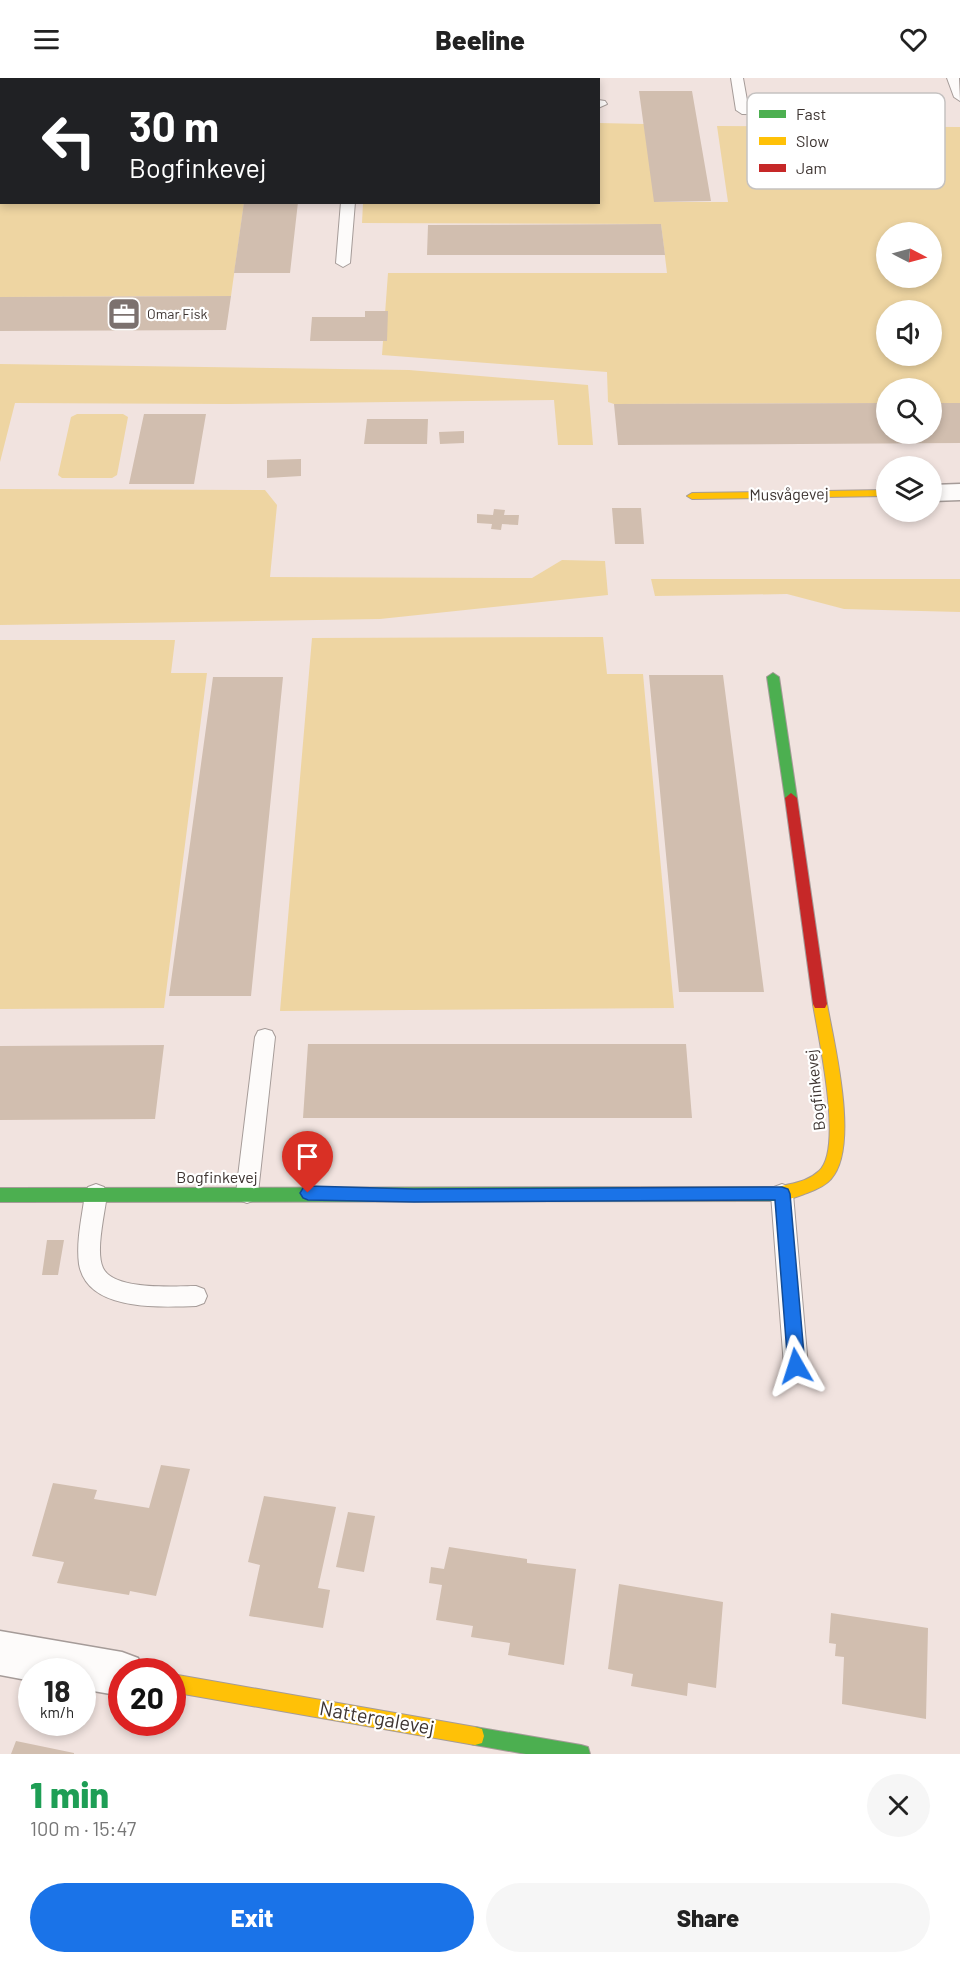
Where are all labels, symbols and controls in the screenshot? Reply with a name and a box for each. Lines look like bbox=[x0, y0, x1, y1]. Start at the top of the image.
icon: menu bbox=[30, 23, 63, 56]
text: Beeline bbox=[435, 23, 525, 55]
icon: heart bbox=[897, 23, 930, 56]
legend bbox=[747, 93, 945, 189]
text: 30 m bbox=[129, 100, 219, 150]
icon: left bbox=[30, 102, 108, 180]
text: Fast bbox=[796, 104, 826, 123]
text: Slow bbox=[796, 131, 829, 150]
text: Bogfinkevej bbox=[129, 151, 267, 183]
text: Jam bbox=[796, 158, 827, 177]
north arrow bbox=[876, 222, 942, 288]
map controls bbox=[876, 222, 942, 522]
office icon: Omar Fisk bbox=[106, 296, 142, 332]
button: sound bbox=[876, 300, 942, 366]
place label: Omar Fisk bbox=[147, 305, 208, 322]
button: search bbox=[876, 378, 942, 444]
button: layers bbox=[876, 456, 942, 522]
street label: Musvågevej bbox=[749, 483, 829, 504]
street label: Bogfinkevej bbox=[801, 1049, 828, 1132]
pin bbox=[282, 1131, 333, 1193]
icon: arrive bbox=[291, 1140, 324, 1173]
street label: Bogfinkevej bbox=[176, 1167, 258, 1186]
position arrow bbox=[764, 1334, 828, 1398]
speed limit sign: 20 bbox=[108, 1658, 186, 1736]
text: 18 bbox=[44, 1672, 70, 1708]
street label: Nattergalevej bbox=[318, 1695, 437, 1739]
text: km/h bbox=[40, 1703, 74, 1721]
text: 1 min bbox=[30, 1772, 109, 1815]
button: close bbox=[867, 1774, 930, 1837]
text: 100 m · 15:47 bbox=[30, 1816, 136, 1840]
button: Exit bbox=[30, 1883, 474, 1952]
button: Share bbox=[486, 1883, 930, 1952]

